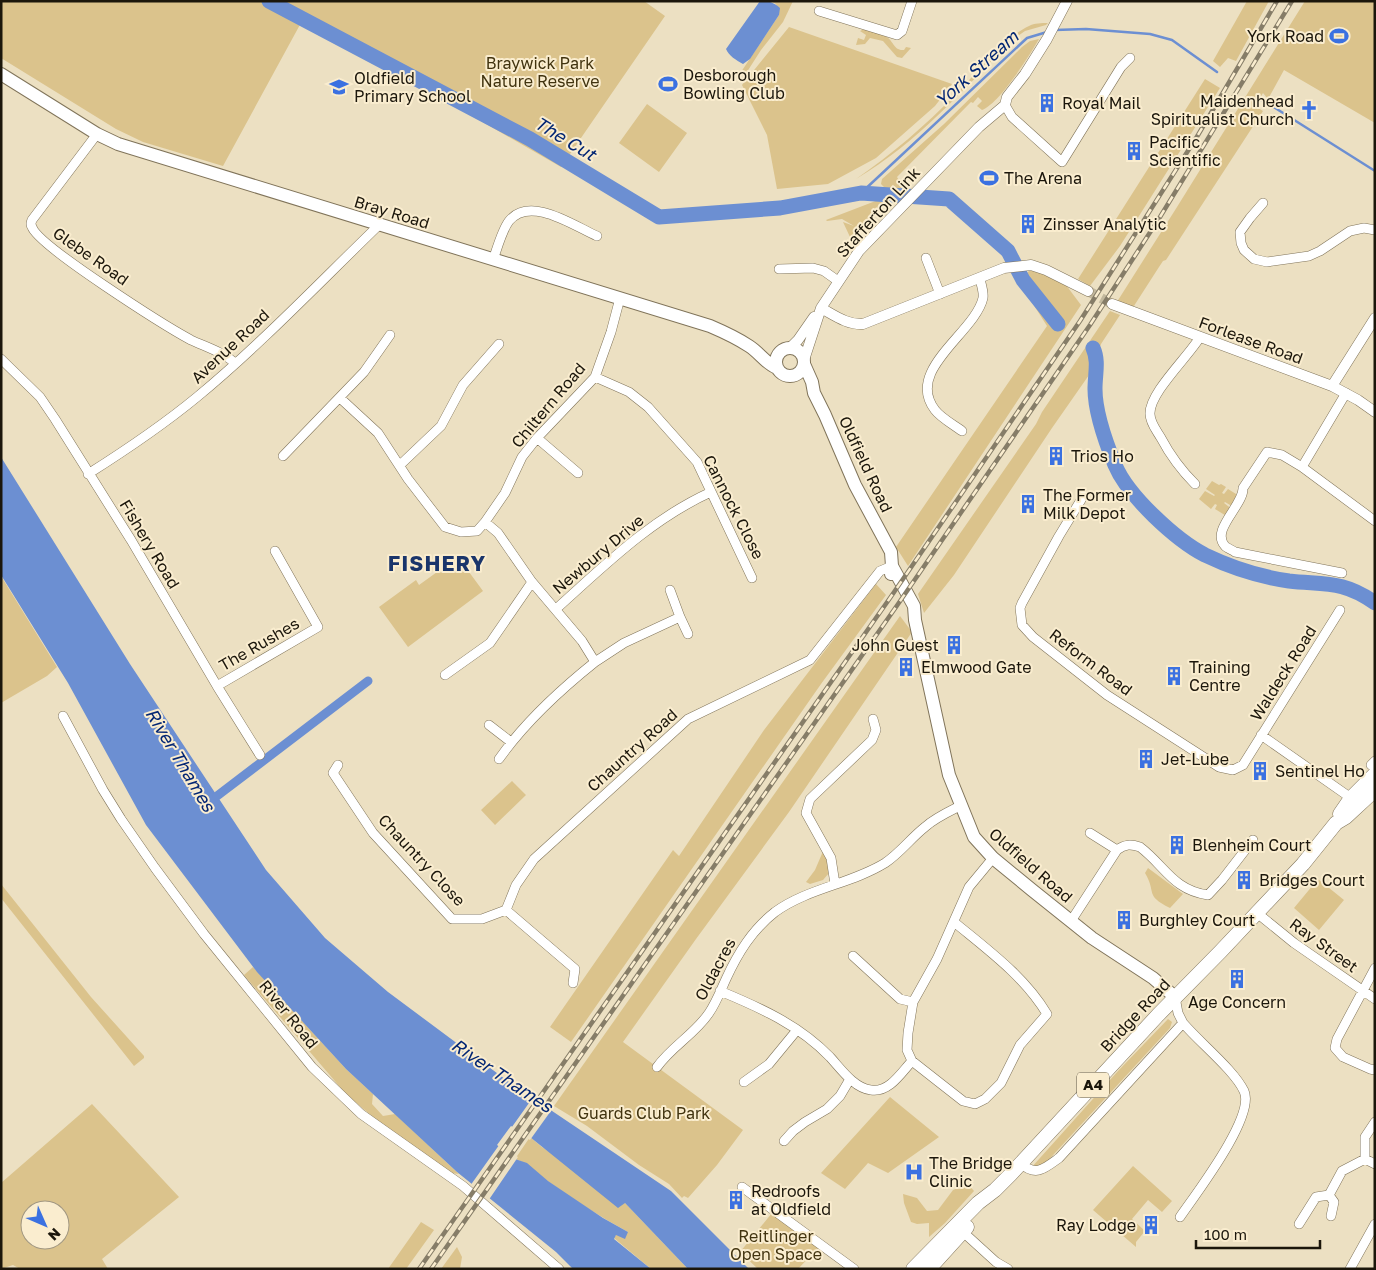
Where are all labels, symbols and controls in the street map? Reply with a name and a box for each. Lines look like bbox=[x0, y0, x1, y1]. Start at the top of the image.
water label: York Stream bbox=[930, 24, 1023, 111]
sports icon: York Road bbox=[1328, 25, 1350, 47]
place label: York Road bbox=[1247, 26, 1324, 46]
park label: Braywick Park Nature Reserve bbox=[481, 53, 599, 91]
place label: Desborough Bowling Club bbox=[683, 65, 785, 103]
place label: Oldfield Primary School bbox=[354, 68, 471, 106]
sports icon: Desborough Bowling Club bbox=[657, 73, 679, 95]
school or university icon: Oldfield Primary School bbox=[328, 76, 350, 98]
place label: Maidenhead Spiritualist Church bbox=[1151, 91, 1294, 129]
building icon: Royal Mail bbox=[1036, 92, 1058, 114]
place label: Royal Mail bbox=[1062, 93, 1141, 113]
church icon: Maidenhead Spiritualist Church bbox=[1298, 99, 1320, 121]
water label: The Cut bbox=[531, 111, 602, 166]
place label: Pacific Scientific bbox=[1149, 132, 1221, 170]
building icon: Pacific Scientific bbox=[1123, 140, 1145, 162]
street label: Stafferton Link bbox=[832, 163, 924, 261]
sports icon: The Arena bbox=[978, 167, 1000, 189]
place label: The Arena bbox=[1004, 168, 1082, 188]
street label: Bray Road bbox=[352, 191, 432, 233]
building icon: Zinsser Analytic bbox=[1017, 213, 1039, 235]
place label: Zinsser Analytic bbox=[1043, 214, 1167, 234]
street label: Glebe Road bbox=[49, 223, 133, 289]
street label: Avenue Road bbox=[187, 305, 273, 387]
street label: Forlease Road bbox=[1196, 312, 1306, 368]
street label: Chiltern Road bbox=[507, 358, 589, 452]
street label: Oldfield Road bbox=[835, 413, 897, 515]
building icon: Trios Ho bbox=[1045, 445, 1067, 467]
place label: Trios Ho bbox=[1071, 446, 1134, 466]
street label: Cannock Close bbox=[699, 452, 769, 562]
place label: The Former Milk Depot bbox=[1043, 485, 1131, 523]
building icon: The Former Milk Depot bbox=[1017, 493, 1039, 515]
street label: Fishery Road bbox=[116, 496, 184, 592]
street label: Newbury Drive bbox=[548, 510, 648, 598]
district label: FISHERY bbox=[388, 550, 486, 576]
street label: The Rushes bbox=[215, 613, 303, 675]
street label: Waldeck Road bbox=[1246, 622, 1320, 724]
street label: Reform Road bbox=[1046, 624, 1136, 700]
building icon: John Guest bbox=[943, 634, 965, 656]
place label: John Guest bbox=[852, 635, 939, 655]
building icon: Elmwood Gate bbox=[895, 656, 917, 678]
place label: Elmwood Gate bbox=[921, 657, 1032, 677]
place label: Training Centre bbox=[1189, 657, 1251, 695]
building icon: Training Centre bbox=[1163, 665, 1185, 687]
water label: River Thames bbox=[141, 704, 221, 817]
street label: Chauntry Road bbox=[583, 704, 681, 796]
building icon: Jet-Lube bbox=[1135, 748, 1157, 770]
place label: Jet-Lube bbox=[1161, 749, 1229, 769]
building icon: Sentinel Ho bbox=[1249, 760, 1271, 782]
place label: Sentinel Ho bbox=[1275, 761, 1365, 781]
street label: Chauntry Close bbox=[374, 810, 470, 910]
street label: Oldfield Road bbox=[985, 823, 1077, 907]
building icon: Blenheim Court bbox=[1166, 834, 1188, 856]
place label: Blenheim Court bbox=[1192, 835, 1312, 855]
building icon: Bridges Court bbox=[1233, 869, 1255, 891]
place label: Bridges Court bbox=[1259, 870, 1365, 890]
building icon: Burghley Court bbox=[1113, 909, 1135, 931]
place label: Burghley Court bbox=[1139, 910, 1255, 930]
street label: Ray Street bbox=[1286, 913, 1362, 977]
street label: Oldacres bbox=[690, 934, 740, 1004]
building icon: Age Concern bbox=[1226, 968, 1248, 990]
street label: Bridge Road bbox=[1096, 974, 1174, 1056]
street label: River Road bbox=[255, 976, 323, 1052]
place label: Age Concern bbox=[1188, 992, 1286, 1012]
water label: River Thames bbox=[448, 1033, 558, 1118]
road number: A4 bbox=[1077, 1072, 1109, 1098]
park label: Guards Club Park bbox=[578, 1103, 710, 1123]
place label: The Bridge Clinic bbox=[929, 1153, 1012, 1191]
hospital icon: The Bridge Clinic bbox=[903, 1161, 925, 1183]
place label: Redroofs at Oldfield bbox=[751, 1181, 831, 1219]
building icon: Redroofs at Oldfield bbox=[725, 1189, 747, 1211]
north arrow bbox=[20, 1200, 70, 1250]
building icon: Ray Lodge bbox=[1140, 1214, 1162, 1236]
place label: Ray Lodge bbox=[1056, 1215, 1136, 1235]
scale bar bbox=[1196, 1218, 1320, 1250]
text: N bbox=[45, 1225, 64, 1244]
text: 100 m bbox=[1204, 1225, 1247, 1243]
park label: Reitlinger Open Space bbox=[730, 1226, 822, 1264]

